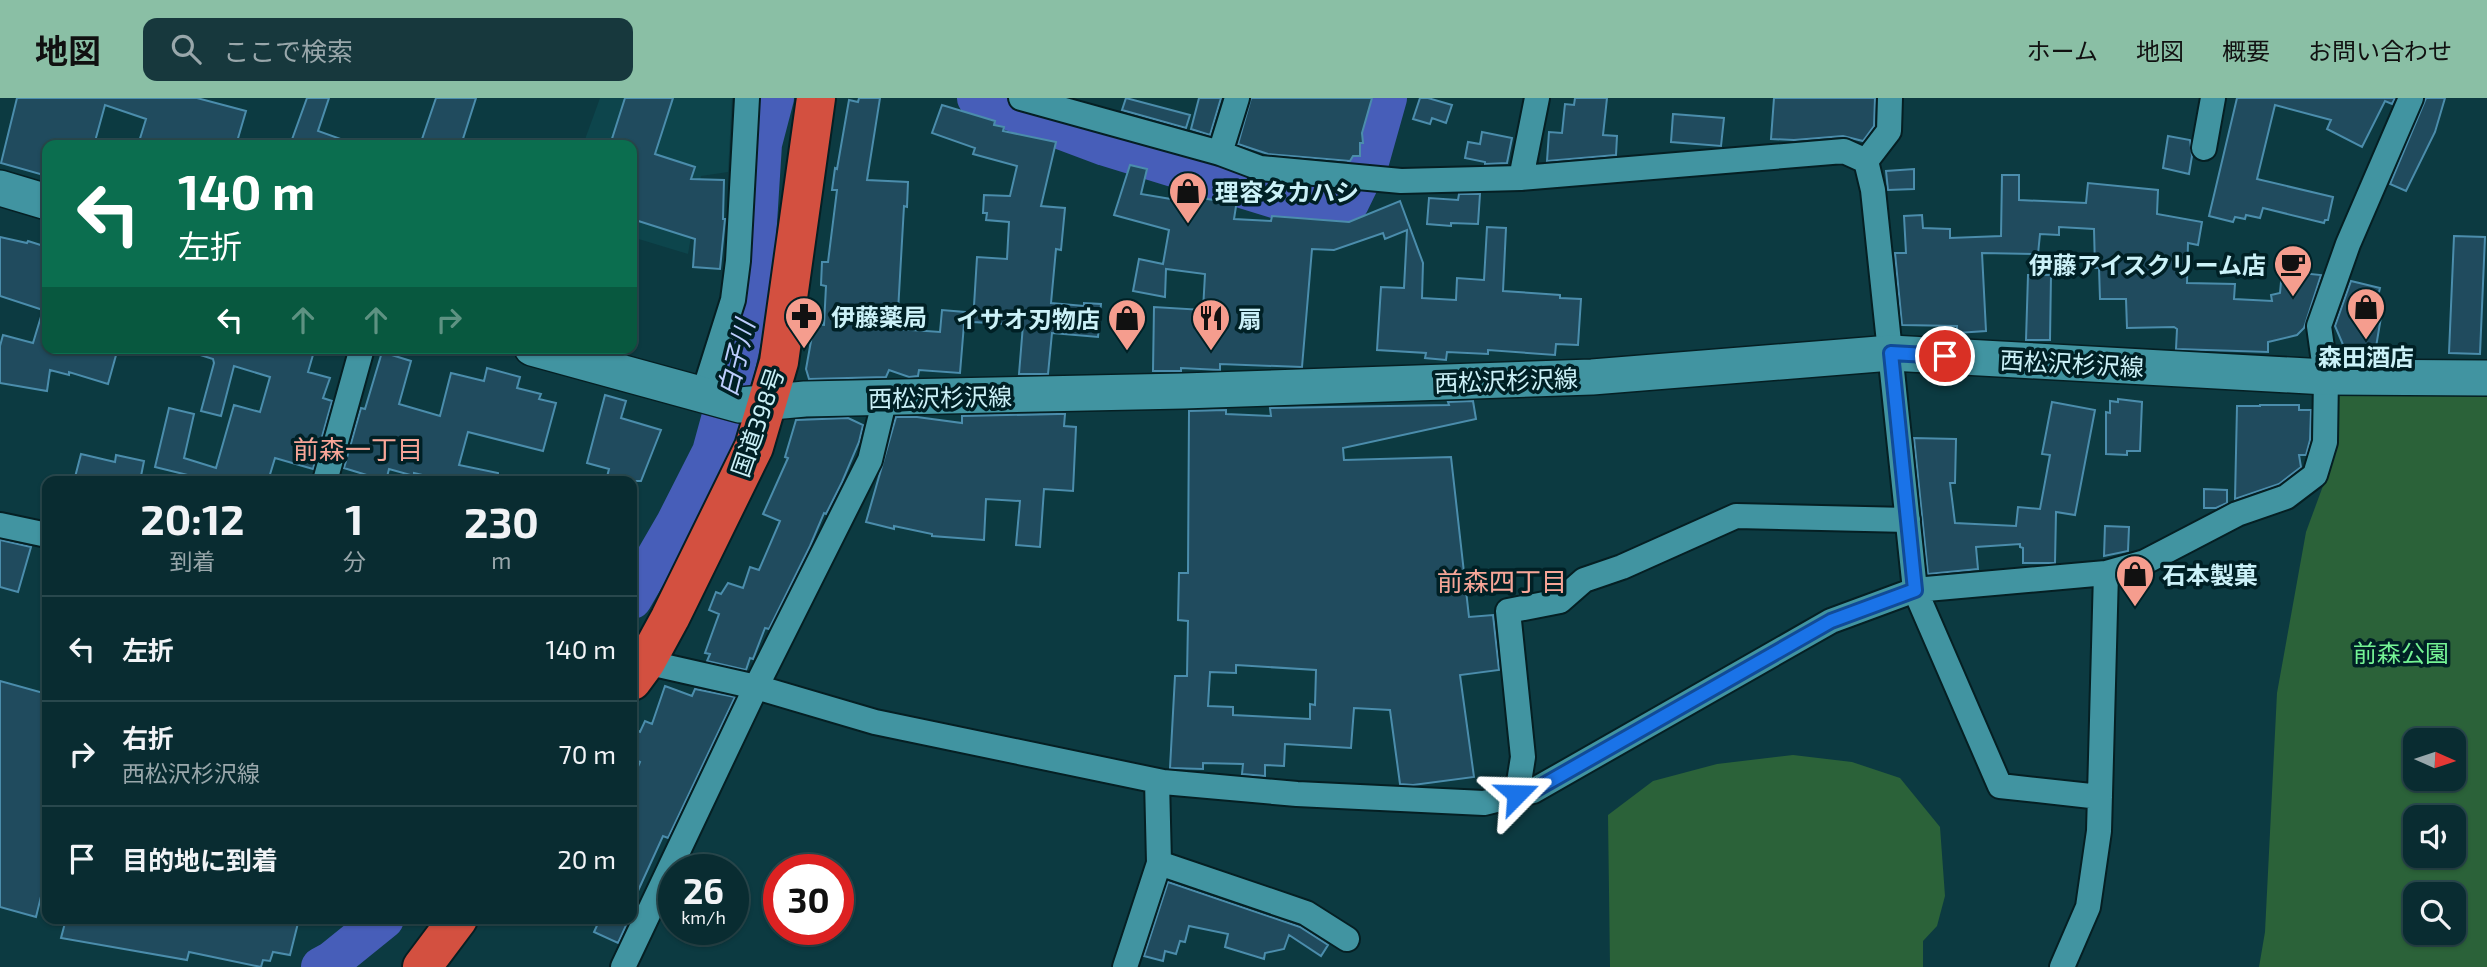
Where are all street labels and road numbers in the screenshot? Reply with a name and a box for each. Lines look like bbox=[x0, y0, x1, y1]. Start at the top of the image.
street label: 西松沢杉沢線 bbox=[1999, 345, 2145, 381]
street label: 西松沢杉沢線 bbox=[1434, 363, 1578, 397]
street label: 国道398号 bbox=[725, 364, 789, 480]
street label: 西松沢杉沢線 bbox=[868, 381, 1012, 413]

